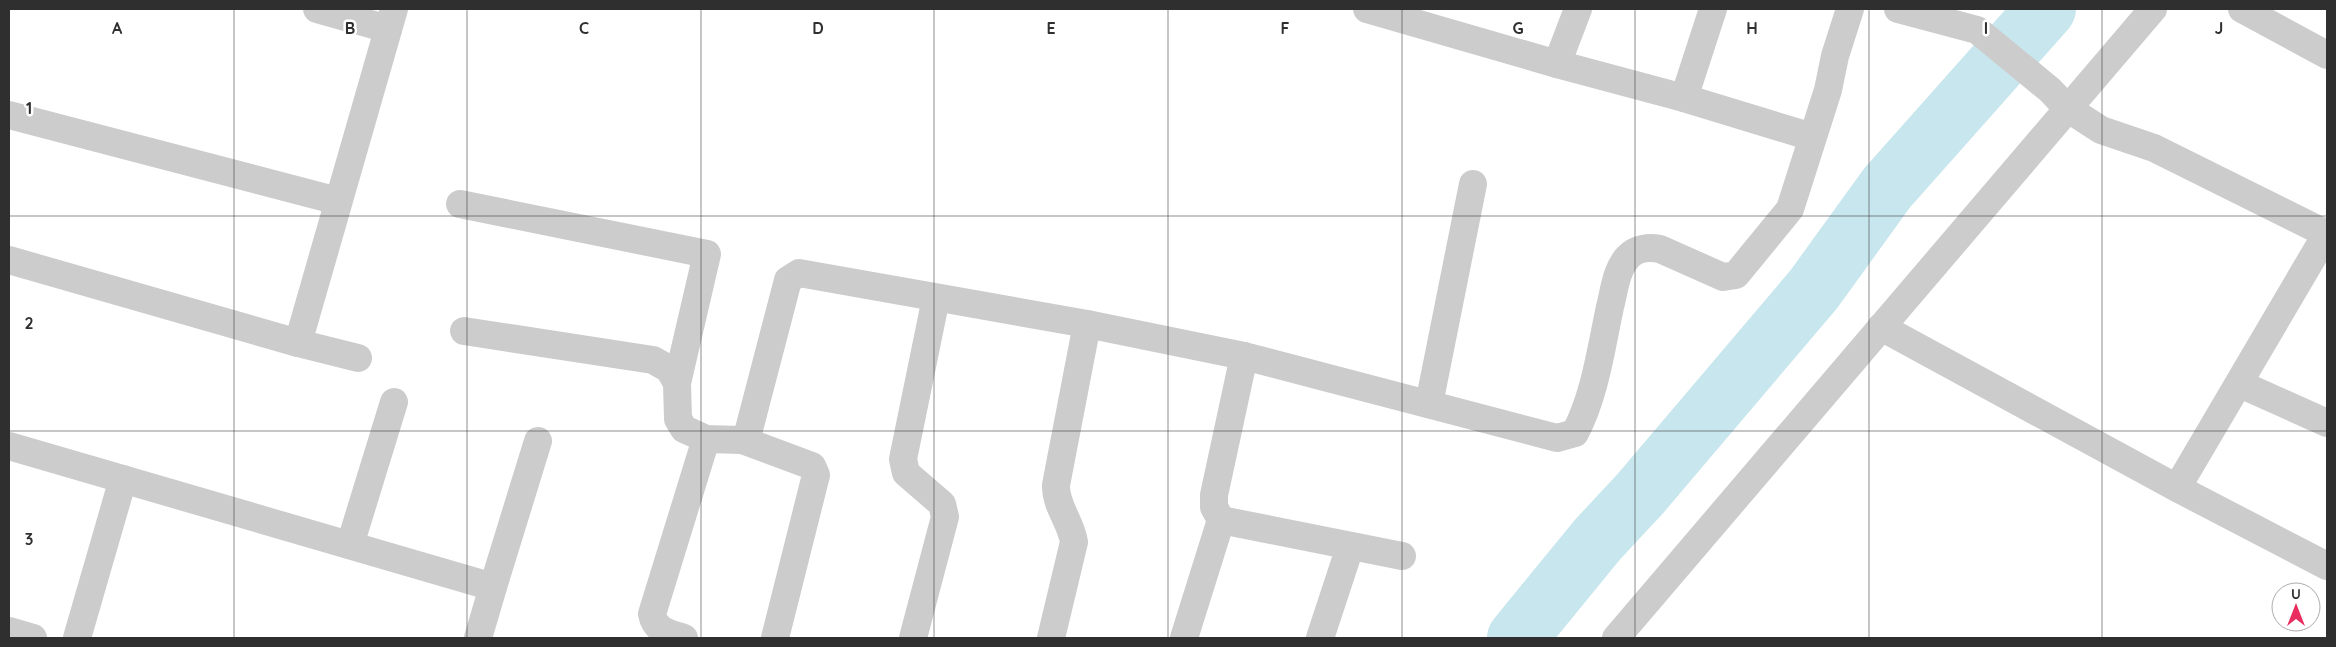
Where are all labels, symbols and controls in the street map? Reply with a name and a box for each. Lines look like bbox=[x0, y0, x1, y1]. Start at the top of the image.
text: A bbox=[112, 18, 123, 38]
text: B bbox=[345, 18, 355, 38]
text: C bbox=[579, 18, 589, 38]
text: D bbox=[812, 18, 824, 38]
text: E bbox=[1046, 18, 1056, 38]
text: F bbox=[1281, 18, 1290, 38]
text: G bbox=[1512, 18, 1524, 38]
text: H bbox=[1746, 18, 1758, 38]
text: I bbox=[1984, 18, 1988, 38]
text: J bbox=[2215, 18, 2223, 38]
text: 1 bbox=[26, 98, 32, 118]
text: 2 bbox=[24, 313, 34, 333]
text: 3 bbox=[25, 529, 33, 549]
north arrow bbox=[2271, 582, 2321, 632]
text: U bbox=[2291, 585, 2301, 603]

